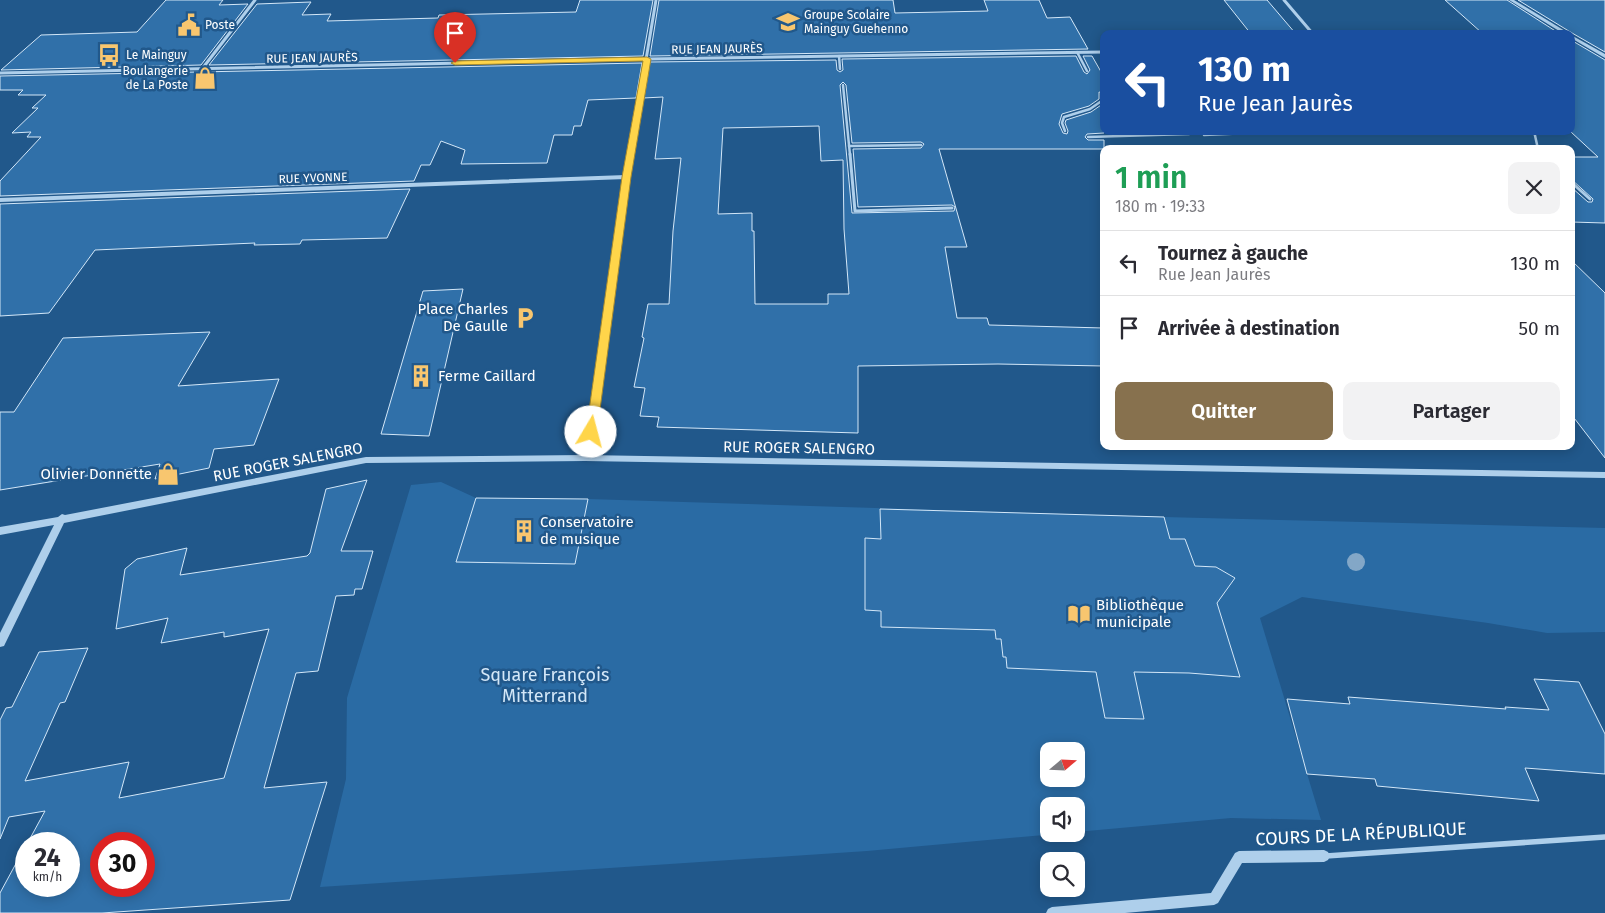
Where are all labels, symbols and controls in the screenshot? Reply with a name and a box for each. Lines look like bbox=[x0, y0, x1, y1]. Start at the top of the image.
place label: Groupe Scolaire Mainguy Guehenno bbox=[804, 8, 908, 36]
school or university icon: Groupe Scolaire Mainguy Guehenno bbox=[775, 9, 801, 35]
public building icon: Poste bbox=[176, 12, 202, 38]
pin bbox=[434, 12, 476, 63]
place label: Poste bbox=[205, 18, 235, 32]
icon: arrive bbox=[441, 19, 469, 47]
street label: RUE JEAN JAURÈS bbox=[671, 40, 763, 57]
bus stop icon: Le Mainguy bbox=[96, 42, 122, 68]
place label: Le Mainguy bbox=[126, 48, 187, 62]
text: 130 m bbox=[1198, 48, 1291, 90]
street label: RUE JEAN JAURÈS bbox=[266, 49, 358, 66]
icon: left bbox=[1115, 50, 1180, 115]
place label: Boulangerie de La Poste bbox=[123, 64, 188, 92]
shop icon: Boulangerie de La Poste bbox=[192, 65, 218, 91]
text: Rue Jean Jaurès bbox=[1198, 90, 1353, 117]
text: 1 min bbox=[1115, 160, 1187, 196]
button: close bbox=[1508, 162, 1560, 214]
street label: RUE YVONNE bbox=[278, 170, 348, 186]
text: 180 m · 19:33 bbox=[1115, 197, 1205, 216]
text: Tournez à gauche bbox=[1158, 242, 1308, 265]
icon: left bbox=[1115, 249, 1143, 277]
text: 130 m bbox=[1510, 252, 1560, 275]
text: Rue Jean Jaurès bbox=[1158, 265, 1271, 284]
place label: Place Charles De Gaulle bbox=[417, 300, 508, 335]
parking icon: Place Charles De Gaulle bbox=[512, 305, 538, 331]
icon: arrive bbox=[1115, 314, 1143, 342]
text: Arrivée à destination bbox=[1158, 317, 1340, 340]
text: 50 m bbox=[1519, 317, 1560, 340]
building icon: Ferme Caillard bbox=[408, 363, 434, 389]
place label: Ferme Caillard bbox=[438, 367, 536, 385]
button: Quitter bbox=[1115, 382, 1333, 440]
button: Partager bbox=[1343, 382, 1560, 440]
position arrow bbox=[564, 405, 616, 457]
street label: RUE ROGER SALENGRO bbox=[723, 438, 875, 458]
street label: RUE ROGER SALENGRO bbox=[212, 439, 364, 485]
shop icon: Olivier Donnette bbox=[155, 461, 181, 487]
place label: Olivier Donnette bbox=[40, 465, 152, 483]
place label: Conservatoire de musique bbox=[540, 513, 634, 548]
building icon: Conservatoire de musique bbox=[511, 518, 537, 544]
place label: Bibliothèque municipale bbox=[1096, 596, 1184, 631]
library icon: Bibliothèque municipale bbox=[1066, 601, 1092, 627]
park label: Square François Mitterrand bbox=[481, 664, 609, 707]
north arrow bbox=[1040, 742, 1085, 788]
map controls bbox=[1040, 742, 1085, 897]
button: sound bbox=[1040, 797, 1085, 842]
street label: COURS DE LA RÉPUBLIQUE bbox=[1255, 816, 1467, 851]
speed limit sign: 30 bbox=[90, 832, 155, 897]
text: 24 bbox=[34, 843, 61, 873]
button: search bbox=[1040, 852, 1085, 897]
text: km/h bbox=[33, 870, 62, 884]

